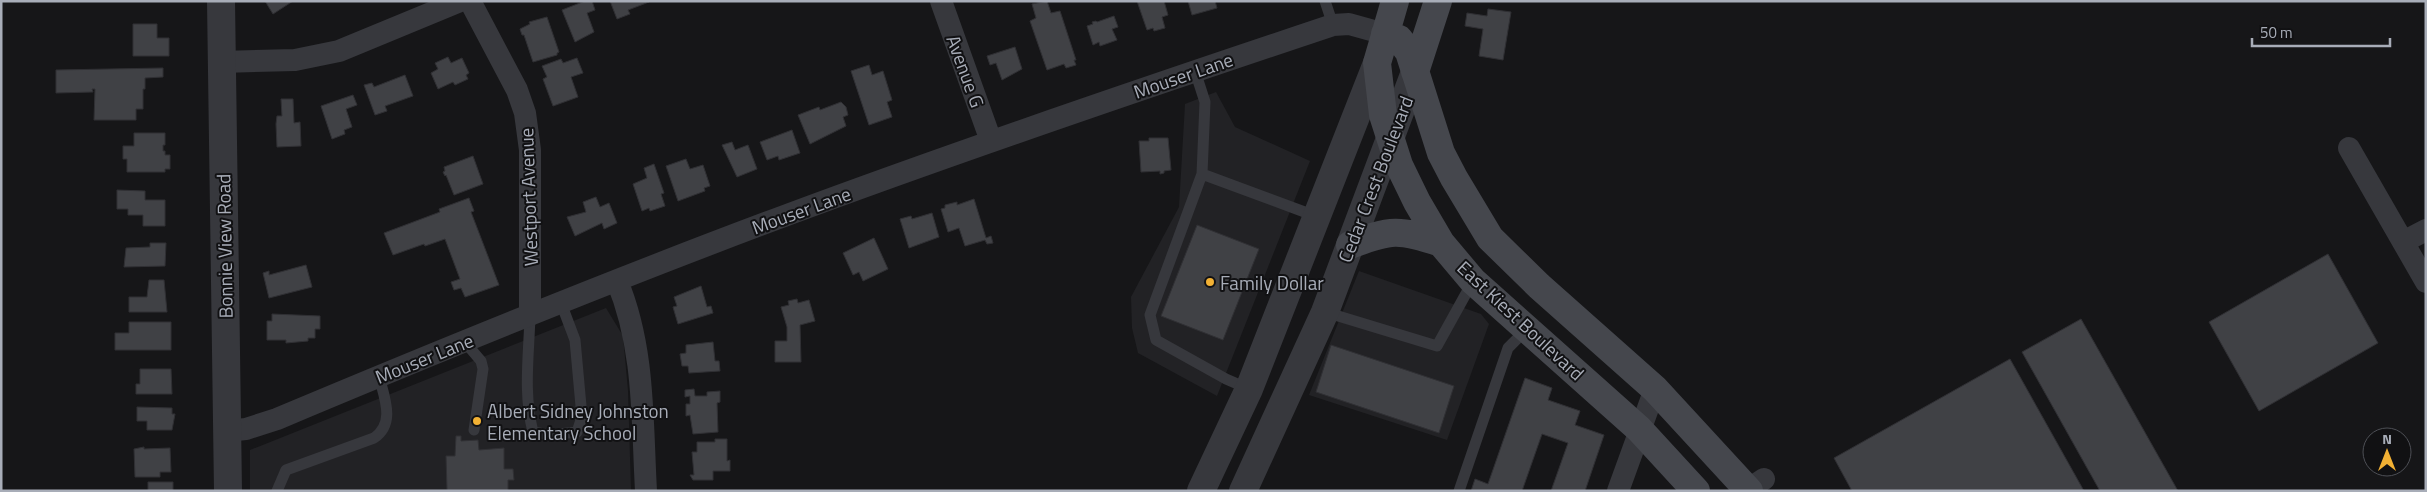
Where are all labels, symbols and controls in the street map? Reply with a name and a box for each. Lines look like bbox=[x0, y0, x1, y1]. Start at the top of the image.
scale bar bbox=[2252, 15, 2390, 47]
text: 50 m bbox=[2260, 21, 2293, 44]
street label: Avenue G bbox=[939, 31, 993, 111]
street label: Mouser Lane bbox=[1129, 44, 1237, 106]
street label: Cedar Crest Boulevard bbox=[1330, 91, 1420, 267]
street label: Westport Avenue bbox=[511, 127, 545, 267]
street label: Bonnie View Road bbox=[208, 173, 240, 319]
street label: Mouser Lane bbox=[747, 179, 855, 241]
street label: East Kiest Boulevard bbox=[1451, 253, 1591, 387]
place label: Family Dollar bbox=[1220, 268, 1324, 297]
marker: Family Dollar bbox=[1204, 276, 1216, 288]
street label: Mouser Lane bbox=[371, 325, 477, 391]
place label: Albert Sidney Johnston Elementary School bbox=[487, 396, 669, 447]
marker: Albert Sidney Johnston Elementary School bbox=[471, 415, 483, 427]
north arrow bbox=[2362, 427, 2412, 477]
text: N bbox=[2382, 428, 2392, 449]

